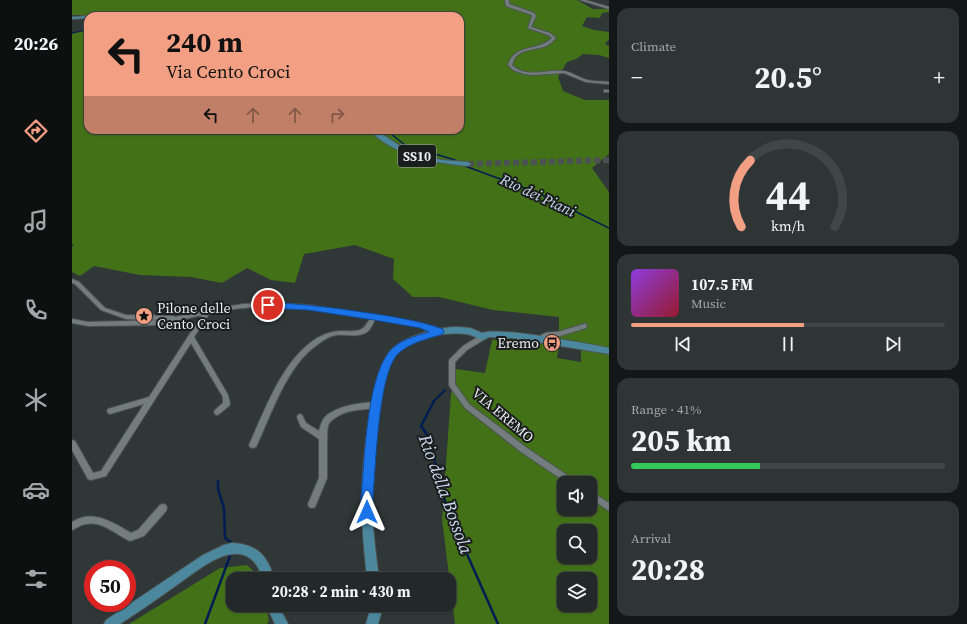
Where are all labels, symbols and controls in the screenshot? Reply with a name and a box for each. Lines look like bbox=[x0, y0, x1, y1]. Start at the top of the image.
text: 240 m bbox=[166, 23, 243, 61]
icon: left bbox=[100, 28, 152, 80]
text: 20:26 bbox=[14, 31, 58, 56]
text: Climate bbox=[631, 38, 676, 55]
text: 20.5° bbox=[754, 57, 822, 98]
text: Via Cento Croci bbox=[166, 59, 290, 84]
text: − bbox=[631, 62, 643, 92]
text: + bbox=[933, 62, 945, 92]
icon: left bbox=[200, 104, 222, 126]
icon: ahead bbox=[242, 104, 264, 126]
icon: ahead bbox=[284, 104, 306, 126]
icon: right bbox=[326, 104, 348, 126]
icon: directions bbox=[22, 117, 50, 145]
road number: SS10 bbox=[398, 145, 436, 167]
text: 44 bbox=[765, 167, 811, 224]
water label: Rio dei Piani bbox=[496, 168, 579, 222]
icon: music bbox=[22, 207, 50, 235]
text: km/h bbox=[771, 215, 805, 235]
text: 107.5 FM bbox=[691, 274, 753, 295]
pin bbox=[251, 288, 285, 322]
icon: arrive bbox=[257, 294, 279, 316]
text: Music bbox=[691, 295, 726, 312]
icon: phone bbox=[22, 296, 50, 324]
place label: Pilone delle Cento Croci bbox=[157, 298, 231, 334]
place icon: Pilone delle Cento Croci bbox=[134, 306, 154, 326]
place label: Eremo bbox=[497, 333, 539, 353]
bus stop icon: Eremo bbox=[542, 333, 562, 353]
icon: previous bbox=[672, 333, 694, 355]
icon: pause bbox=[777, 333, 799, 355]
icon: next bbox=[882, 333, 904, 355]
street label: VIA EREMO bbox=[468, 383, 538, 447]
icon: climate bbox=[22, 386, 50, 414]
text: Range · 41% bbox=[631, 401, 702, 418]
text: 205 km bbox=[631, 420, 731, 461]
water label: Rio della Bossola bbox=[412, 430, 479, 558]
icon: car bbox=[22, 476, 50, 504]
map controls bbox=[557, 476, 597, 612]
button: sound bbox=[557, 476, 597, 516]
position arrow bbox=[346, 491, 388, 533]
button: search bbox=[557, 524, 597, 564]
text: Arrival bbox=[631, 530, 671, 547]
text: 20:28 bbox=[631, 549, 705, 590]
speed limit sign: 50 bbox=[84, 560, 136, 612]
icon: filters bbox=[22, 565, 50, 593]
button: layers bbox=[557, 572, 597, 612]
text: 20:28 · 2 min · 430 m bbox=[272, 581, 411, 602]

